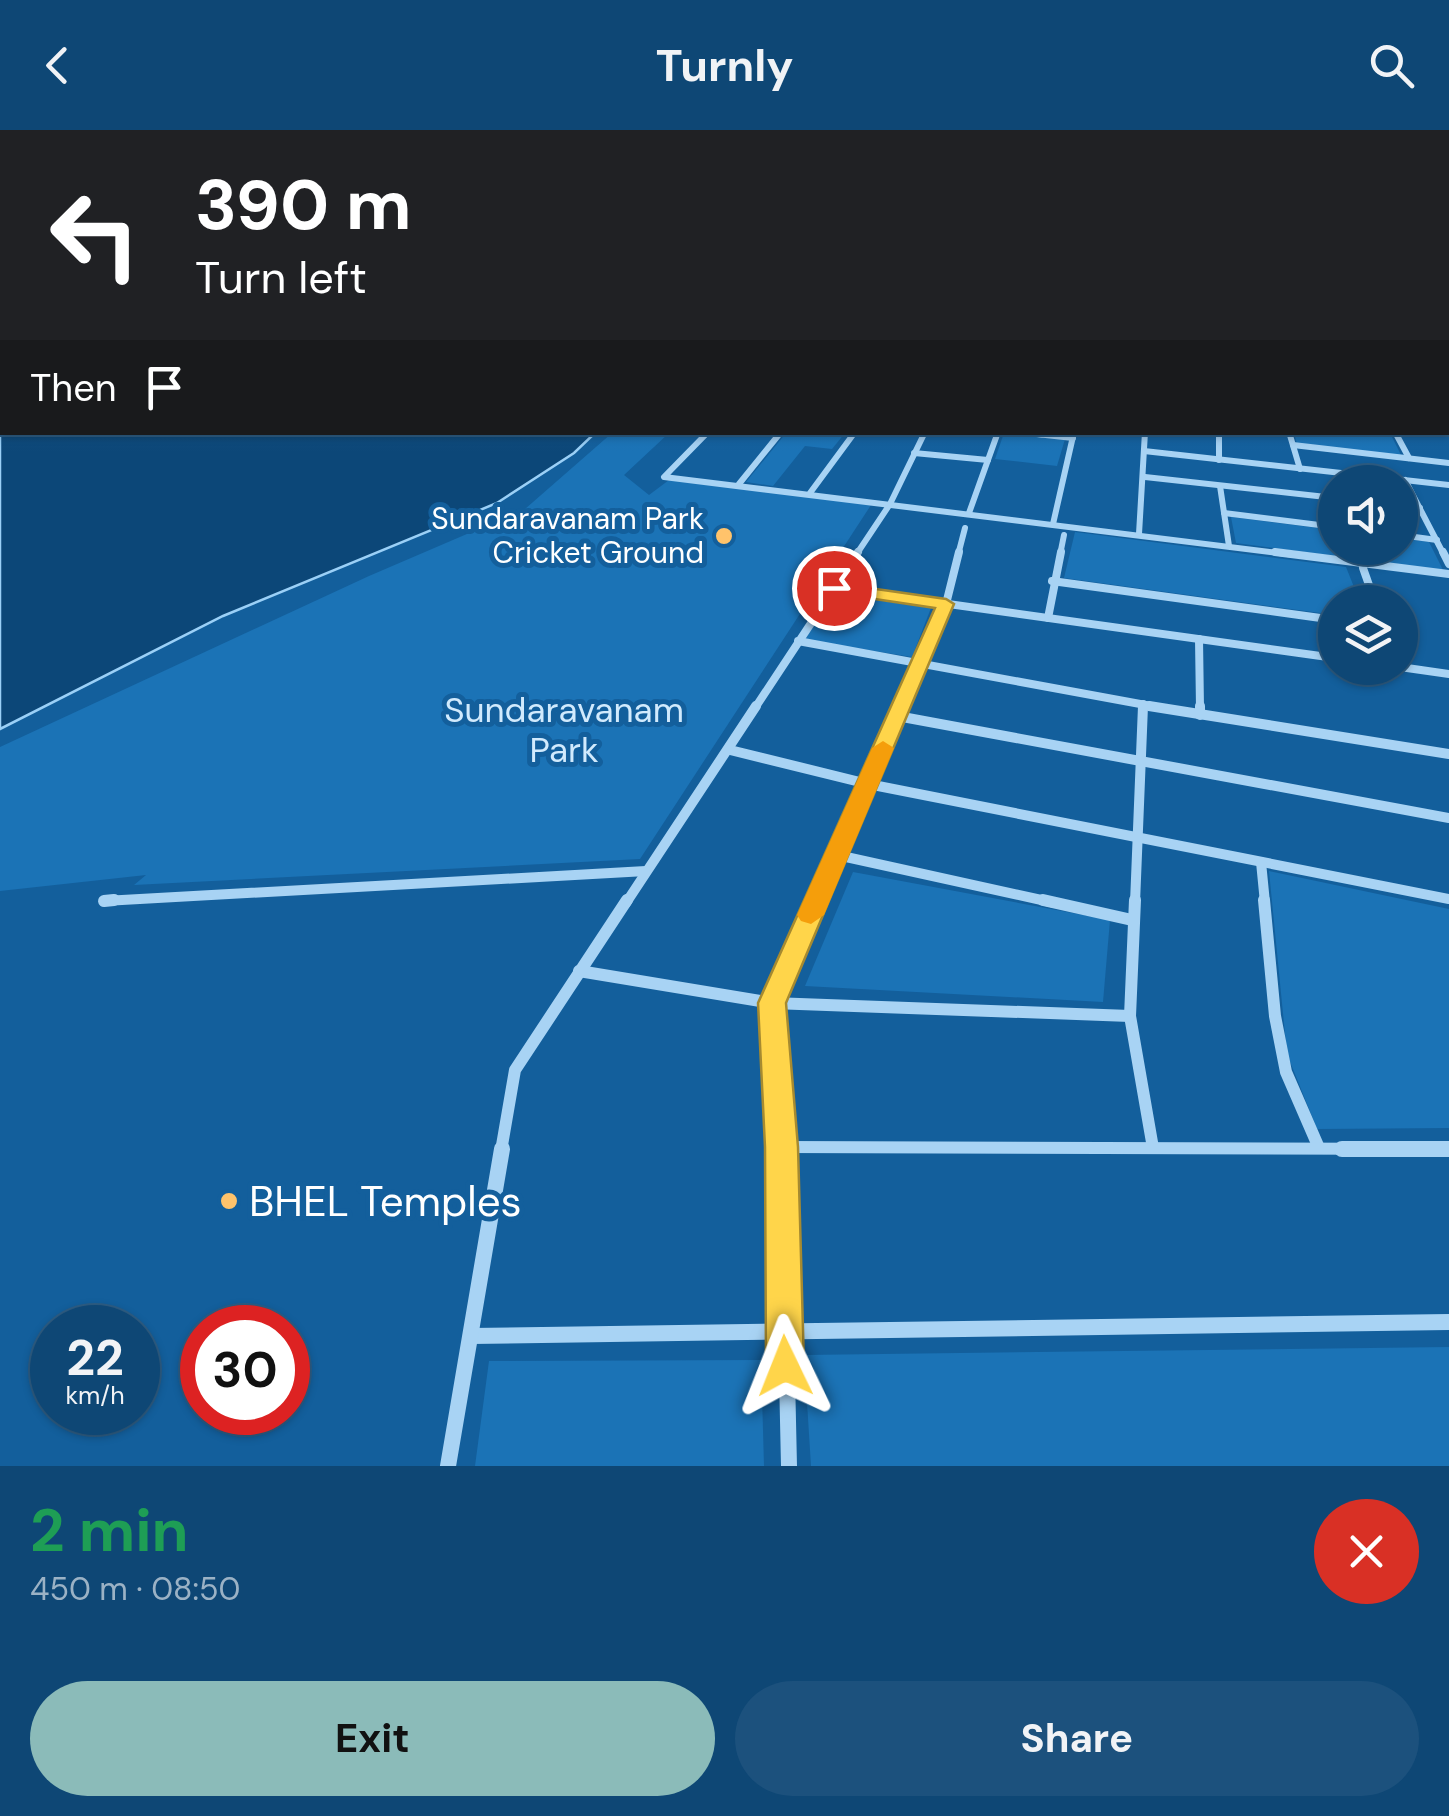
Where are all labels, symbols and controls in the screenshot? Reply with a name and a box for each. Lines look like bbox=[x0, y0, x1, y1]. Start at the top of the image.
text: Turnly bbox=[656, 36, 793, 95]
icon: back bbox=[30, 38, 85, 93]
icon: search bbox=[1364, 38, 1419, 93]
text: 390 m bbox=[195, 160, 412, 251]
icon: left bbox=[30, 170, 160, 300]
text: Turn left bbox=[195, 248, 367, 307]
icon: arrive bbox=[137, 360, 192, 415]
text: Then bbox=[30, 363, 117, 413]
map controls bbox=[1318, 465, 1418, 685]
button: sound bbox=[1318, 465, 1418, 565]
place label: Sundaravanam Park Cricket Ground bbox=[431, 499, 704, 572]
marker: Sundaravanam Park Cricket Ground bbox=[713, 525, 735, 547]
pin bbox=[792, 546, 877, 631]
icon: arrive bbox=[807, 561, 862, 616]
button: layers bbox=[1318, 585, 1418, 685]
park label: Sundaravanam Park bbox=[444, 687, 684, 773]
place label: BHEL Temples bbox=[249, 1174, 522, 1229]
marker: BHEL Temples bbox=[218, 1190, 240, 1212]
speed limit sign: 30 bbox=[180, 1305, 310, 1435]
position arrow bbox=[733, 1314, 837, 1418]
text: 22 bbox=[66, 1325, 124, 1391]
text: km/h bbox=[65, 1379, 125, 1412]
text: 2 min bbox=[30, 1491, 189, 1570]
button: close bbox=[1314, 1499, 1419, 1604]
text: 450 m · 08:50 bbox=[30, 1568, 240, 1610]
button: Exit bbox=[30, 1681, 715, 1796]
button: Share bbox=[735, 1681, 1419, 1796]

